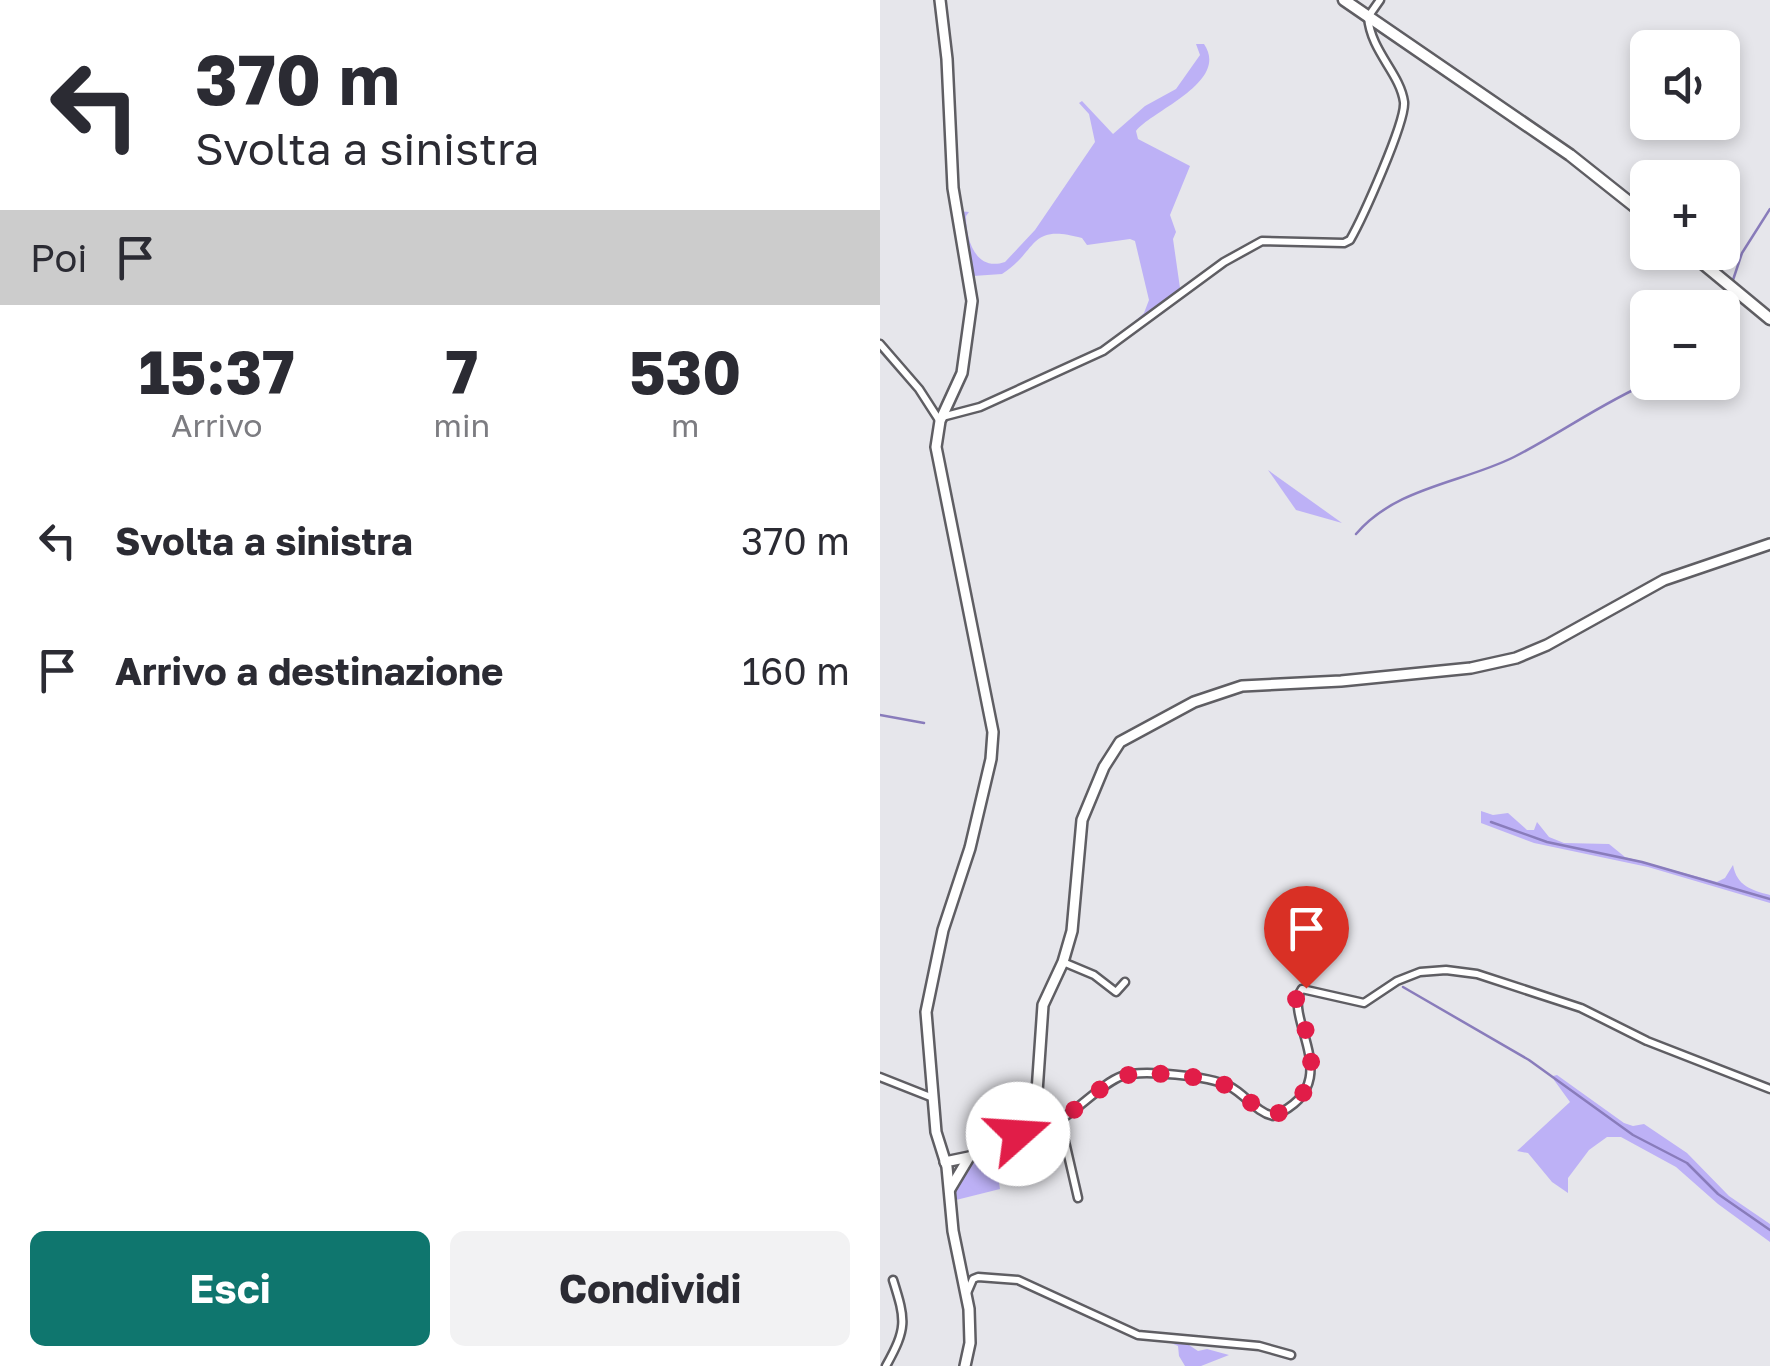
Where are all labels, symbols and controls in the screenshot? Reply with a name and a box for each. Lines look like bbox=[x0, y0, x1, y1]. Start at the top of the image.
map controls bbox=[1630, 30, 1740, 400]
button: sound bbox=[1630, 30, 1740, 140]
text: 370 m bbox=[195, 36, 400, 120]
icon: left bbox=[30, 40, 160, 170]
text: Svolta a sinistra bbox=[195, 121, 540, 175]
button: + bbox=[1630, 160, 1740, 270]
icon: arrive bbox=[108, 230, 163, 285]
text: Poi bbox=[30, 235, 88, 280]
button: − bbox=[1630, 290, 1740, 400]
text: 15:37 bbox=[139, 335, 295, 407]
text: 7 bbox=[446, 335, 478, 407]
text: 530 bbox=[629, 335, 741, 407]
text: Arrivo bbox=[171, 406, 263, 444]
text: min bbox=[434, 406, 490, 444]
text: m bbox=[671, 406, 699, 444]
icon: left bbox=[30, 513, 85, 568]
text: Svolta a sinistra bbox=[115, 518, 413, 563]
text: 370 m bbox=[741, 518, 850, 563]
icon: arrive bbox=[30, 643, 85, 698]
text: Arrivo a destinazione bbox=[115, 648, 503, 693]
text: 160 m bbox=[742, 648, 850, 693]
pin bbox=[1264, 886, 1349, 989]
icon: arrive bbox=[1279, 901, 1334, 956]
position arrow bbox=[966, 1082, 1070, 1186]
button: Esci bbox=[30, 1231, 430, 1346]
button: Condividi bbox=[450, 1231, 850, 1346]

